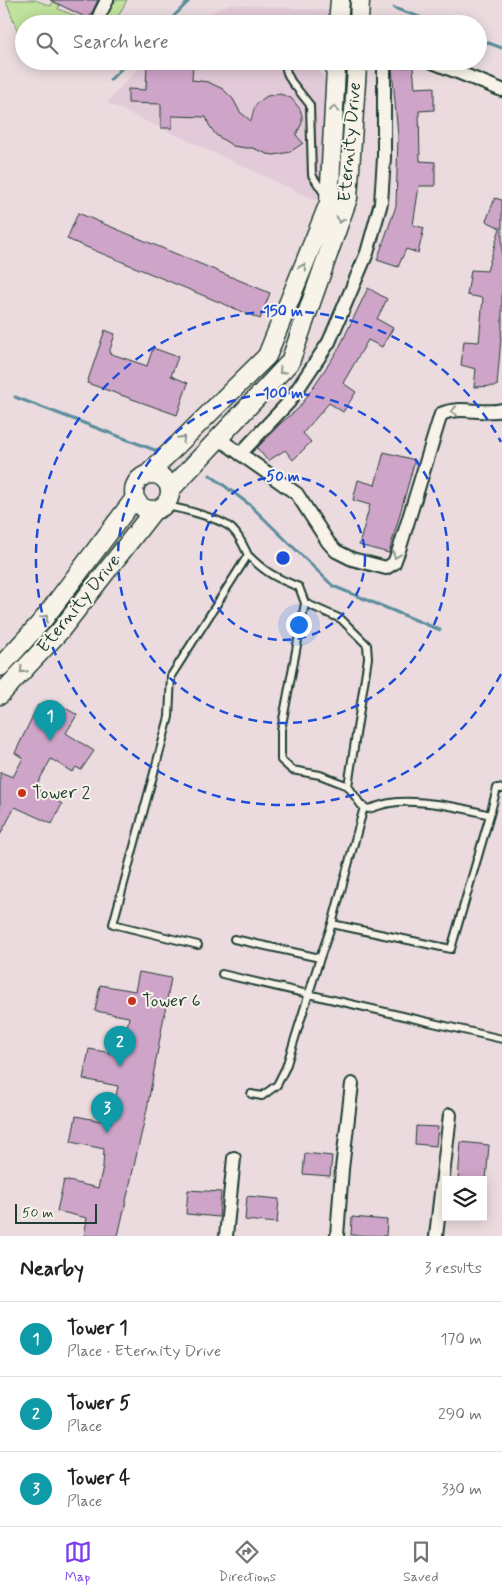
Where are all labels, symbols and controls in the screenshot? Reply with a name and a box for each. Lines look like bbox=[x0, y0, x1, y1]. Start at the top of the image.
search box bbox=[15, 15, 487, 70]
icon: search bbox=[33, 29, 61, 57]
text: Search here bbox=[73, 30, 169, 55]
street label: Eternity Drive bbox=[333, 81, 367, 203]
one-way arrow bbox=[328, 105, 339, 113]
one-way arrow bbox=[336, 215, 346, 224]
one-way arrow bbox=[297, 263, 307, 271]
text: 150 m bbox=[263, 302, 303, 322]
one-way arrow bbox=[279, 365, 288, 374]
text: 100 m bbox=[263, 384, 303, 404]
one-way arrow bbox=[449, 405, 457, 416]
one-way arrow bbox=[177, 436, 186, 445]
text: 50 m bbox=[266, 467, 300, 487]
centre of rings bbox=[274, 549, 292, 567]
street label: Eternity Drive bbox=[32, 550, 126, 658]
one-way arrow bbox=[392, 550, 402, 559]
your location bbox=[286, 612, 312, 638]
one-way arrow bbox=[39, 615, 47, 624]
one-way arrow bbox=[20, 664, 29, 673]
pin: 1 bbox=[34, 700, 66, 741]
place label: Tower 2 bbox=[32, 781, 90, 805]
marker: Tower 2 bbox=[16, 787, 28, 799]
place label: Tower 6 bbox=[142, 989, 201, 1013]
marker: Tower 6 bbox=[126, 995, 138, 1007]
pin: 2 bbox=[104, 1026, 136, 1067]
pin: 3 bbox=[91, 1092, 123, 1133]
map controls bbox=[442, 1176, 487, 1221]
button: layers bbox=[442, 1176, 487, 1221]
scale bar bbox=[15, 1201, 98, 1224]
text: 50 m bbox=[22, 1204, 53, 1222]
text: Nearby bbox=[20, 1255, 84, 1283]
text: 3 results bbox=[424, 1258, 482, 1279]
text: Tower 1 bbox=[67, 1316, 128, 1341]
text: 1 bbox=[32, 1329, 40, 1350]
text: 170 m bbox=[440, 1329, 482, 1350]
text: Place · Eternity Drive bbox=[67, 1341, 221, 1362]
text: Tower 5 bbox=[67, 1391, 131, 1416]
text: 2 bbox=[32, 1404, 40, 1425]
text: 290 m bbox=[438, 1404, 482, 1425]
text: Place bbox=[67, 1416, 102, 1437]
text: Tower 4 bbox=[67, 1466, 130, 1491]
text: 3 bbox=[32, 1479, 40, 1500]
text: 330 m bbox=[441, 1479, 482, 1500]
text: Place bbox=[67, 1491, 102, 1512]
tab: Map bbox=[64, 1538, 92, 1586]
tab: Directions bbox=[219, 1538, 276, 1586]
tab: Saved bbox=[403, 1538, 438, 1586]

